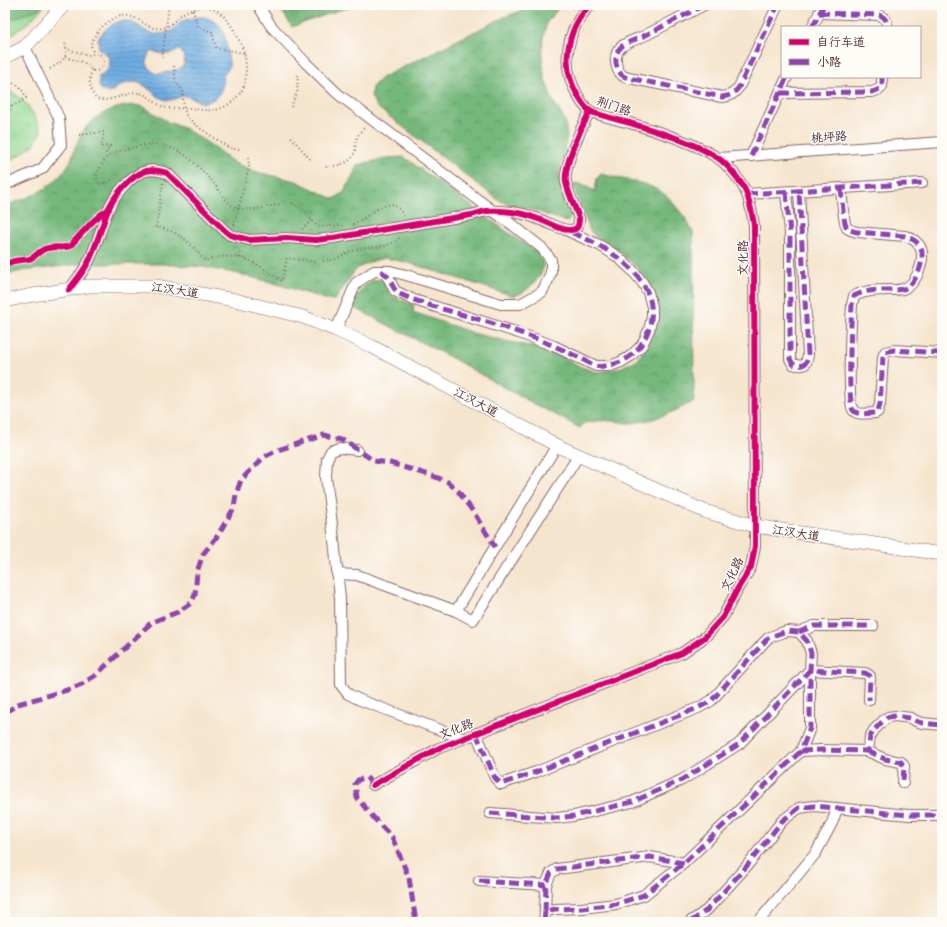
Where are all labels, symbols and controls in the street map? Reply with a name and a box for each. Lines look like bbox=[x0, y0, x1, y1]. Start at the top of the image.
legend bbox=[781, 26, 921, 78]
text: 自行车道 bbox=[817, 34, 865, 50]
text: 小路 bbox=[817, 54, 841, 70]
street label: 荆门路 bbox=[594, 93, 634, 119]
street label: 桃坪路 bbox=[810, 128, 848, 146]
street label: 文化路 bbox=[735, 240, 751, 276]
street label: 江汉大道 bbox=[150, 279, 200, 301]
street label: 江汉大道 bbox=[451, 384, 501, 420]
street label: 江汉大道 bbox=[771, 521, 821, 545]
street label: 文化路 bbox=[717, 554, 747, 594]
street label: 文化路 bbox=[436, 715, 476, 743]

